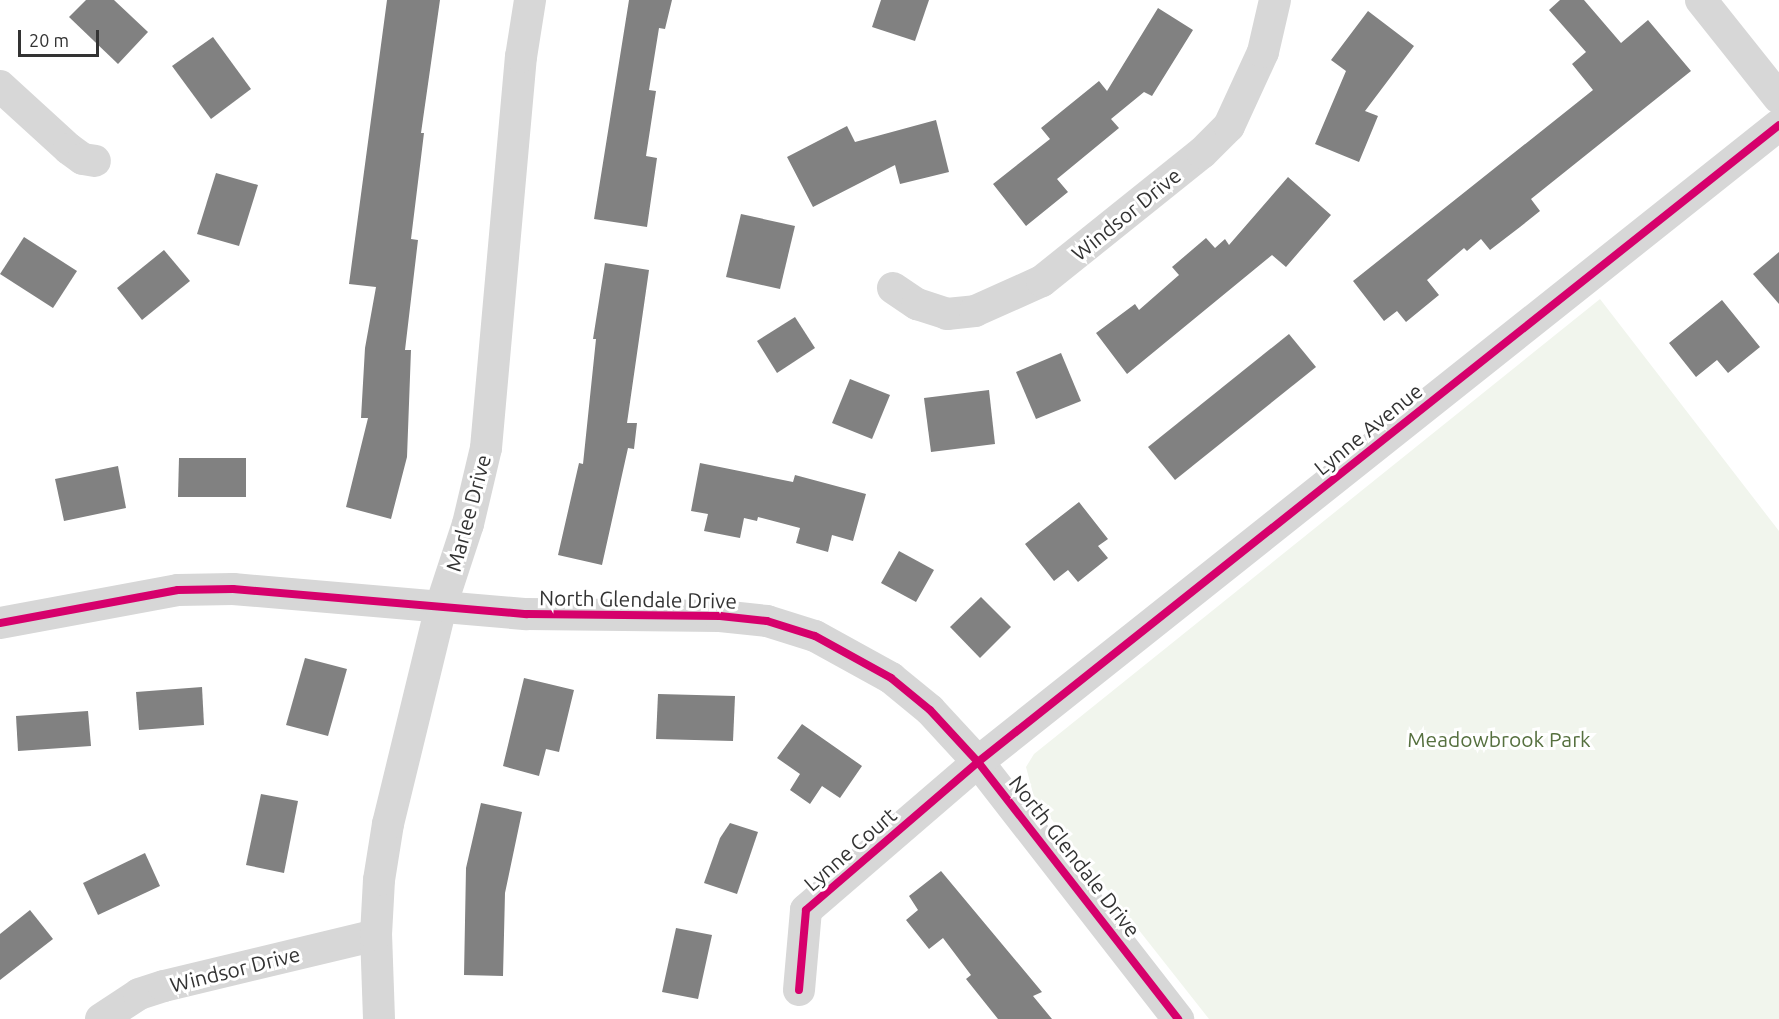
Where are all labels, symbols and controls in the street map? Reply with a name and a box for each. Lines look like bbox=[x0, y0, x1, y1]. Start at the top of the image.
scale bar bbox=[21, 18, 102, 56]
text: 20 m bbox=[29, 30, 69, 50]
street label: Windsor Drive bbox=[1066, 162, 1186, 266]
street label: Lynne Avenue bbox=[1309, 378, 1427, 480]
street label: Marlee Drive bbox=[440, 452, 496, 574]
street label: North Glendale Drive bbox=[539, 585, 737, 613]
park label: Meadowbrook Park bbox=[1407, 726, 1591, 752]
street label: North Glendale Drive bbox=[1004, 770, 1146, 942]
street label: Lynne Court bbox=[799, 802, 901, 896]
street label: Windsor Drive bbox=[167, 941, 303, 997]

